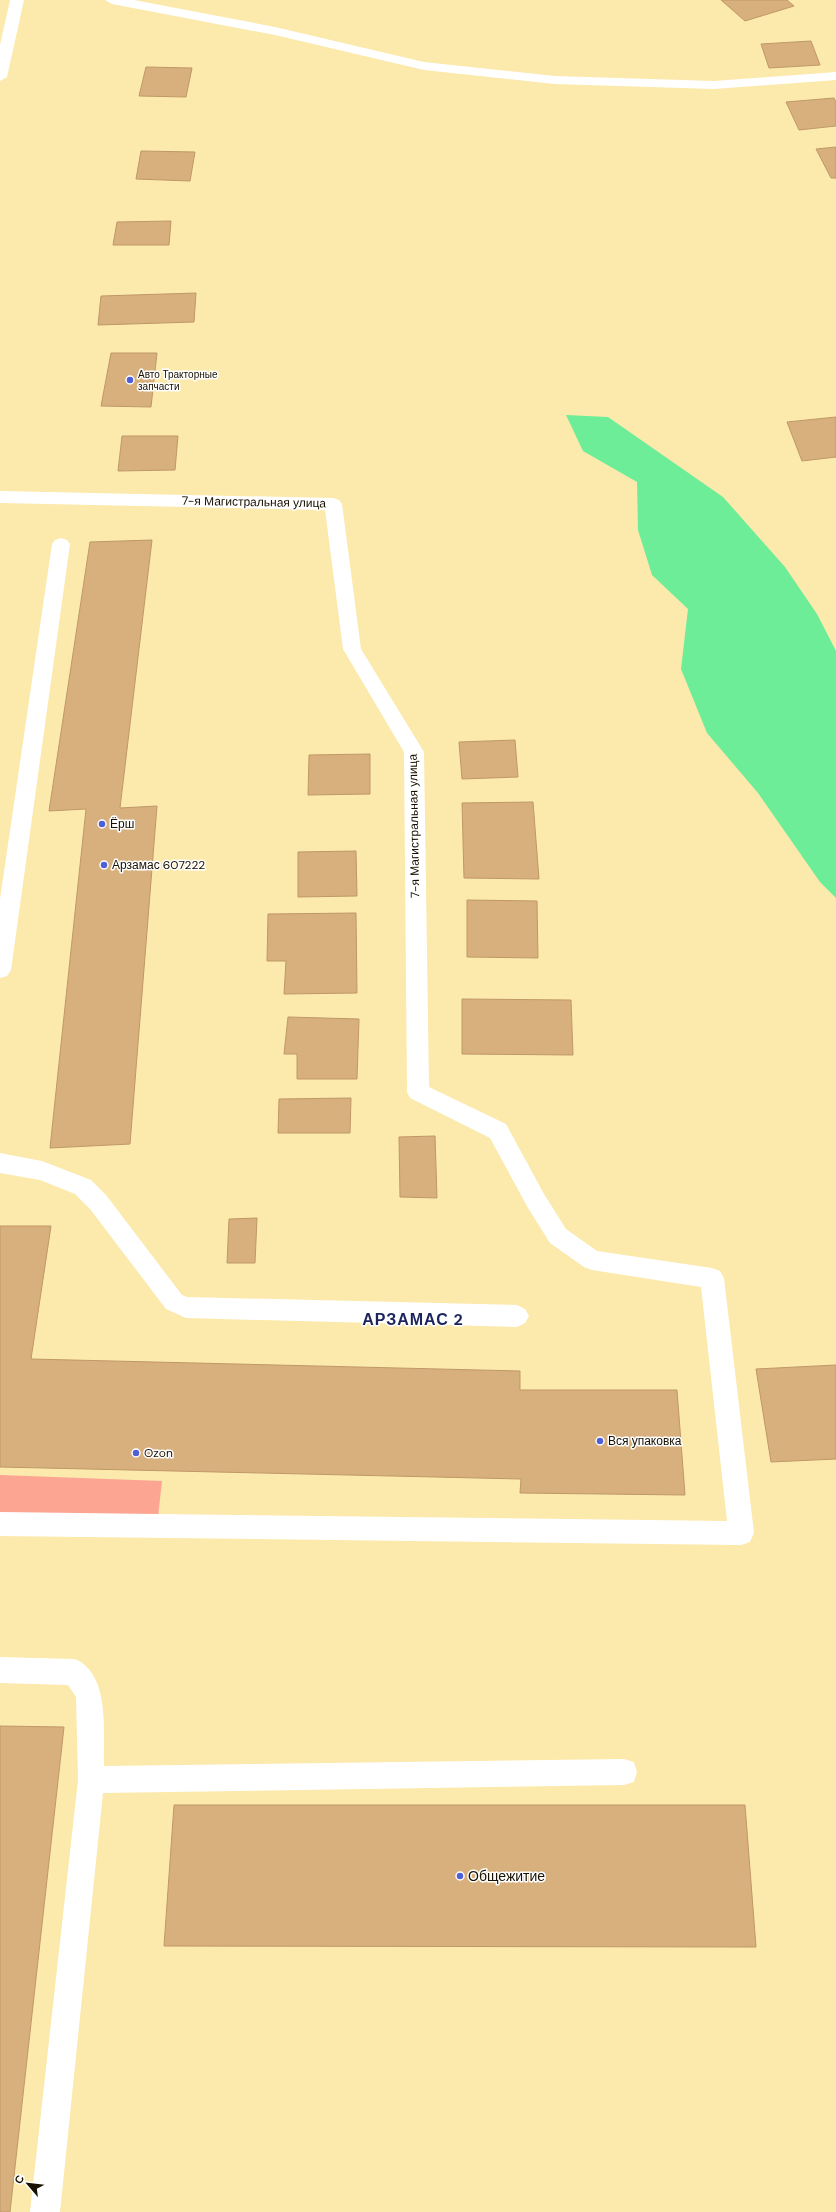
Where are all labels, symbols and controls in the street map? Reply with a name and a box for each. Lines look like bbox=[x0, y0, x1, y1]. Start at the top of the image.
place label: Авто Тракторные запчасти bbox=[138, 368, 218, 393]
marker: Авто Тракторные запчасти bbox=[125, 375, 135, 385]
street label: 7-я Магистральная улица bbox=[182, 493, 327, 511]
street label: 7-я Магистральная улица bbox=[405, 753, 423, 898]
place label: Ёрш bbox=[110, 816, 134, 832]
marker: Ёрш bbox=[97, 819, 107, 829]
place label: Арзамас 607222 bbox=[112, 857, 205, 873]
marker: Арзамас 607222 bbox=[99, 860, 109, 870]
district label: АРЗАМАС 2 bbox=[362, 1309, 464, 1330]
place label: Вся упаковка bbox=[608, 1433, 682, 1449]
marker: Вся упаковка bbox=[595, 1436, 605, 1446]
place label: Ozon bbox=[144, 1445, 173, 1461]
marker: Ozon bbox=[131, 1448, 141, 1458]
place label: Общежитие bbox=[468, 1867, 545, 1885]
marker: Общежитие bbox=[455, 1871, 465, 1881]
north arrow bbox=[8, 2164, 48, 2204]
text: С bbox=[11, 2172, 27, 2186]

